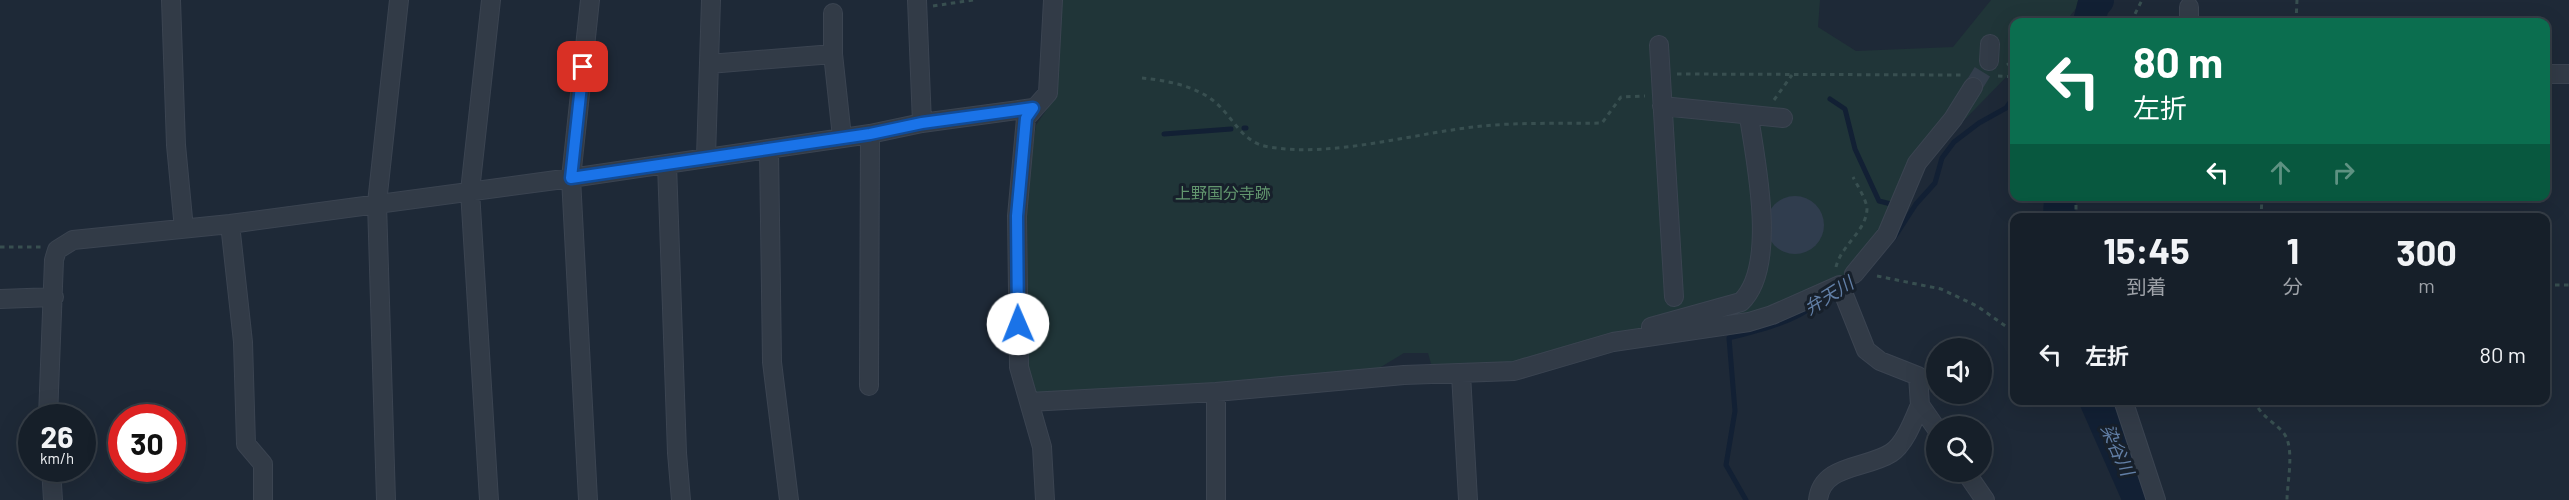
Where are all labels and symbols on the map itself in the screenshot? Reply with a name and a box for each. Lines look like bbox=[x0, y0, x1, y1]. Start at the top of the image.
pin bbox=[557, 41, 608, 92]
park label: 上野国分寺跡 bbox=[1175, 183, 1271, 202]
water label: 弁天川 bbox=[1800, 270, 1859, 319]
position arrow bbox=[986, 292, 1050, 356]
speed limit sign: 30 bbox=[108, 404, 186, 482]
water label: 染谷川 bbox=[2097, 420, 2140, 481]

